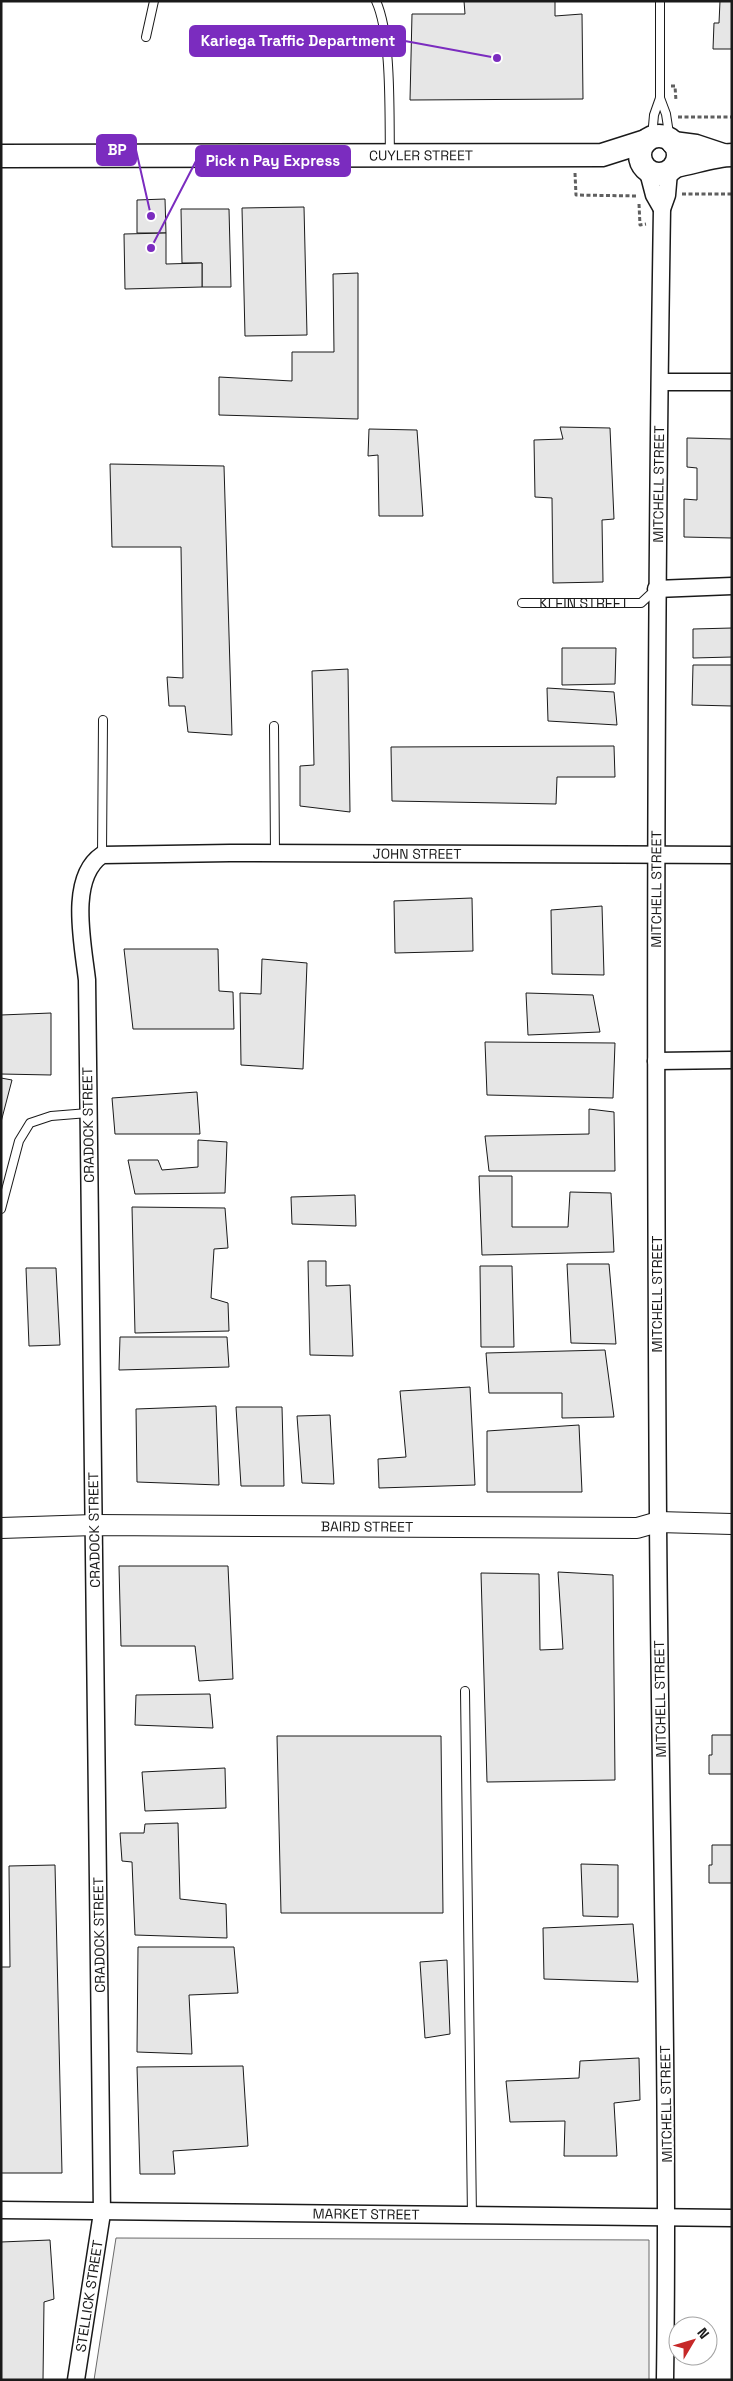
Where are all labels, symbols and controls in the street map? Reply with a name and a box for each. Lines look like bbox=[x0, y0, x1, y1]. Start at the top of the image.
callout: Kariega Traffic Department bbox=[190, 26, 405, 56]
text: Kariega Traffic Department bbox=[201, 31, 395, 50]
callout: BP bbox=[97, 135, 136, 165]
text: BP bbox=[107, 140, 127, 159]
callout: Pick n Pay Express bbox=[196, 146, 350, 176]
street label: CUYLER STREET bbox=[369, 146, 473, 164]
text: Pick n Pay Express bbox=[206, 151, 340, 170]
street label: MITCHELL STREET bbox=[649, 425, 668, 543]
street label: KLEIN STREET bbox=[539, 594, 629, 612]
street label: MITCHELL STREET bbox=[647, 830, 665, 948]
street label: JOHN STREET bbox=[373, 845, 462, 863]
street label: CRADOCK STREET bbox=[78, 1067, 98, 1183]
street label: MITCHELL STREET bbox=[648, 1235, 666, 1353]
street label: CRADOCK STREET bbox=[84, 1472, 104, 1588]
street label: BAIRD STREET bbox=[321, 1517, 413, 1536]
street label: MITCHELL STREET bbox=[650, 1640, 670, 1758]
street label: CRADOCK STREET bbox=[89, 1877, 109, 1993]
street label: MITCHELL STREET bbox=[656, 2045, 676, 2163]
street label: MARKET STREET bbox=[312, 2204, 420, 2224]
street label: STELLICK STREET bbox=[71, 2239, 107, 2353]
north arrow bbox=[668, 2316, 718, 2366]
text: N bbox=[693, 2324, 713, 2342]

